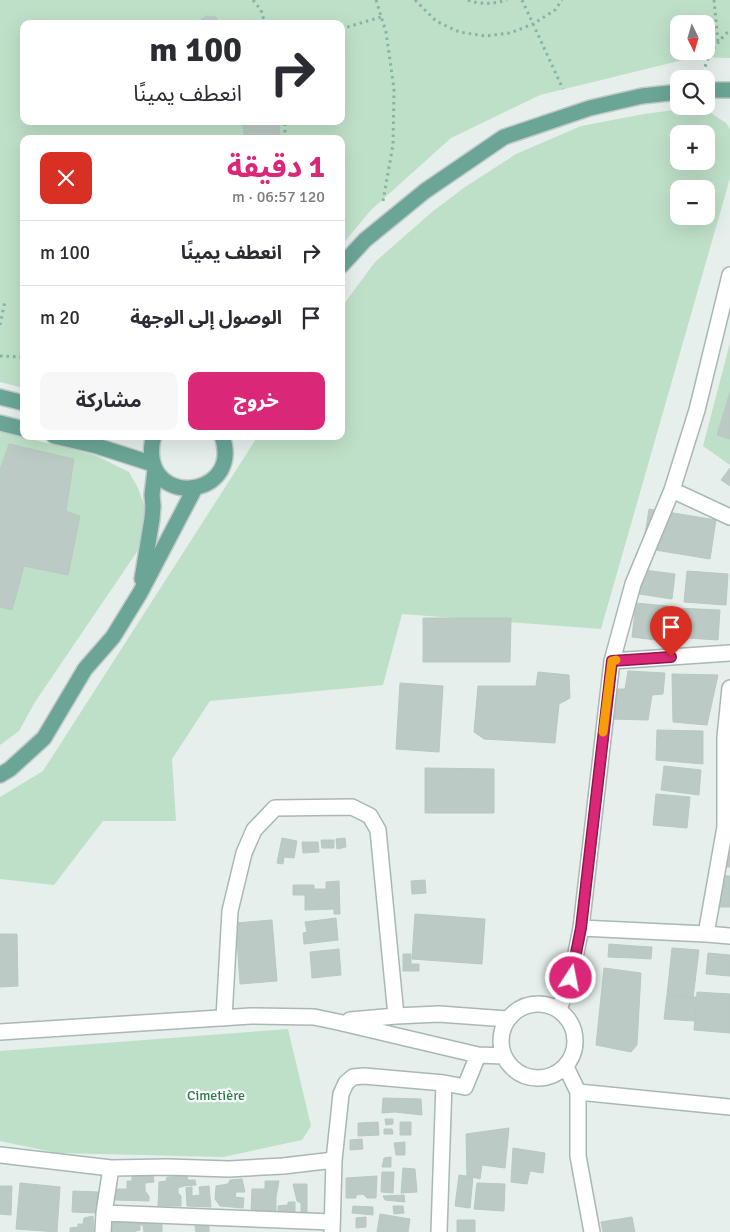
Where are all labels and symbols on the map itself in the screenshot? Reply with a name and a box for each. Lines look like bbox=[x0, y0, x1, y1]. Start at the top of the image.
north arrow bbox=[670, 15, 715, 60]
pin bbox=[650, 606, 692, 657]
position arrow bbox=[544, 951, 596, 1003]
park label: Cimetière bbox=[187, 1087, 245, 1104]

